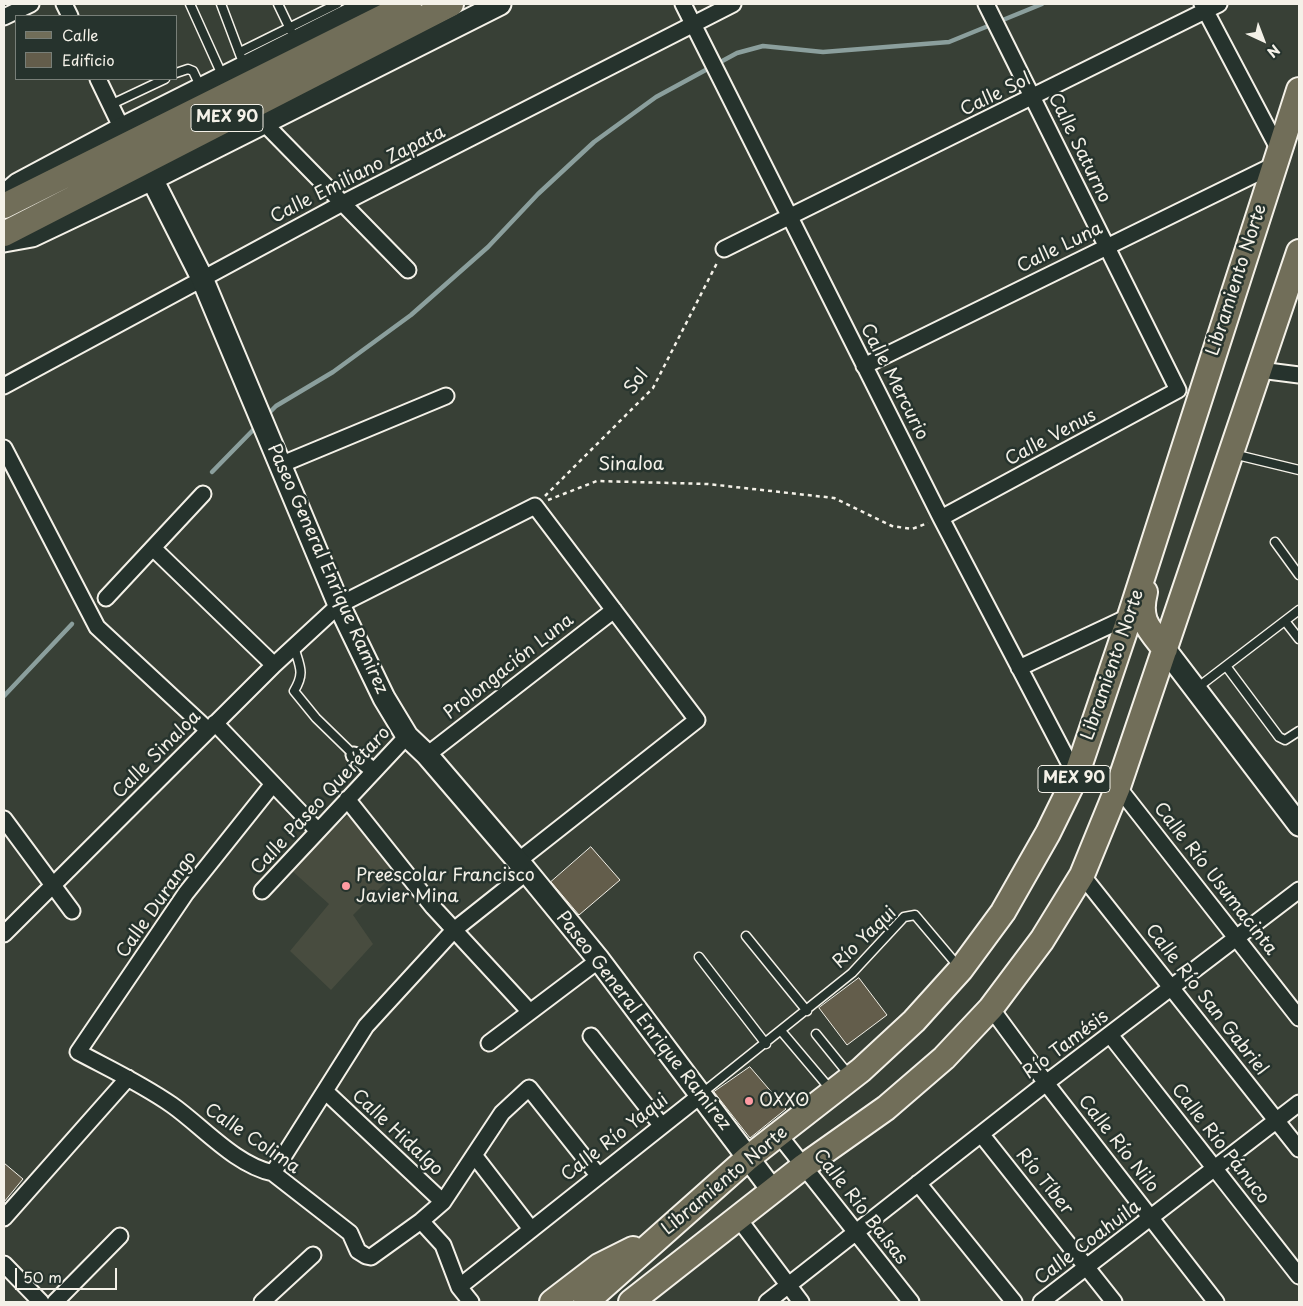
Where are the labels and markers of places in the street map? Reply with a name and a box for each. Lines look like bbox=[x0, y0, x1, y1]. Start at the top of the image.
place label: Preescolar Francisco Javier Mina bbox=[356, 865, 535, 908]
marker: Preescolar Francisco Javier Mina bbox=[340, 880, 352, 892]
place label: OXXO bbox=[759, 1090, 809, 1112]
marker: OXXO bbox=[743, 1095, 755, 1107]

